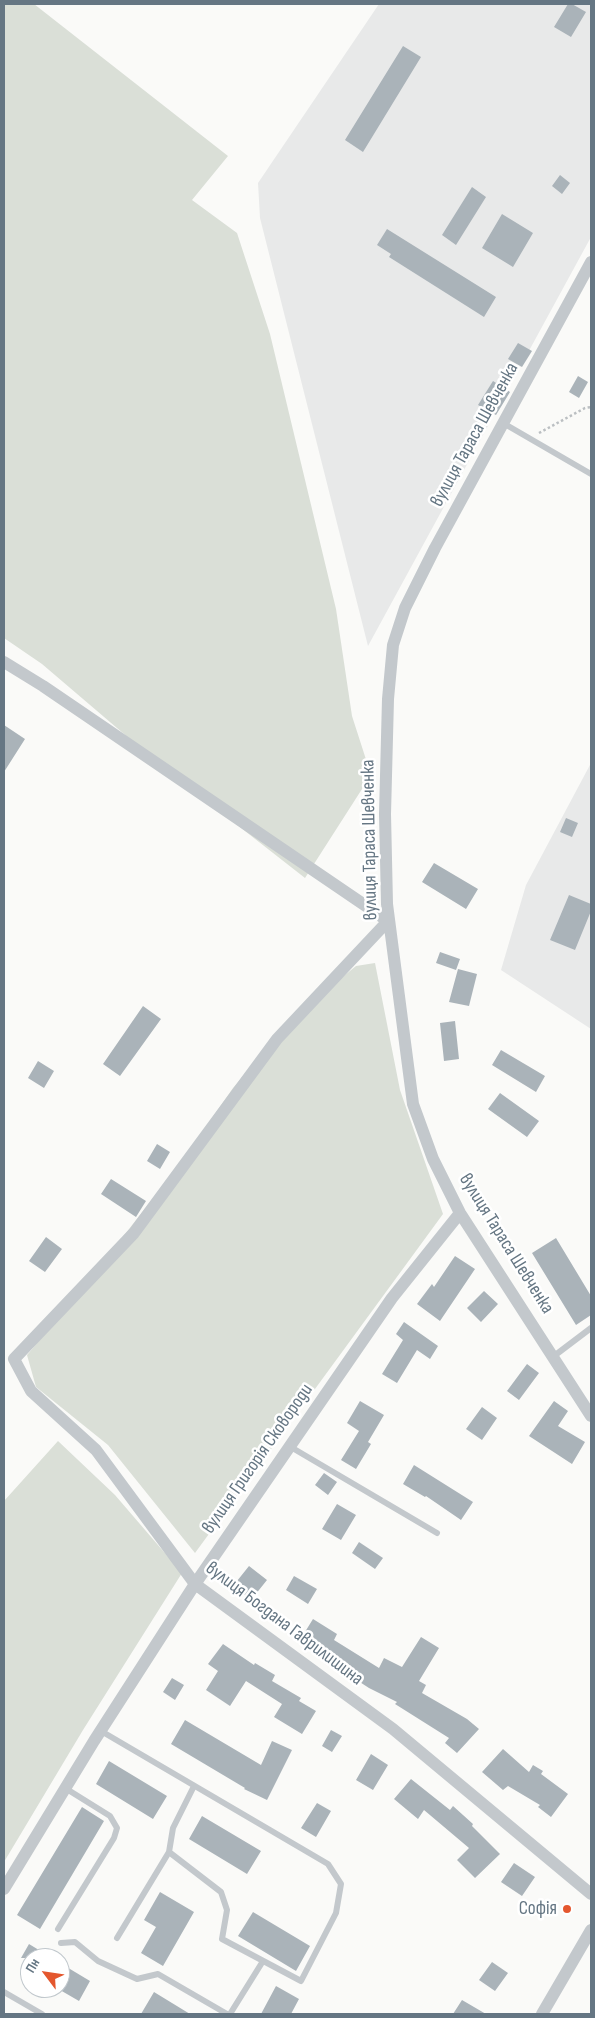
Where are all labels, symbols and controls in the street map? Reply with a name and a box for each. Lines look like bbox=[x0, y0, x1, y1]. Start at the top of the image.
street label: вулиця Тараса Шевченка bbox=[426, 359, 524, 511]
street label: вулиця Тараса Шевченка bbox=[357, 759, 383, 921]
street label: вулиця Тараса Шевченка bbox=[454, 1170, 558, 1318]
street label: вулиця Григорія Сковороди bbox=[198, 1380, 318, 1538]
street label: вулиця Богдана Гаврилишина bbox=[201, 1557, 367, 1691]
place label: Софія bbox=[519, 1898, 557, 1920]
marker: Софія bbox=[561, 1903, 573, 1915]
north arrow bbox=[20, 1948, 70, 1998]
text: Пн bbox=[22, 1955, 43, 1976]

